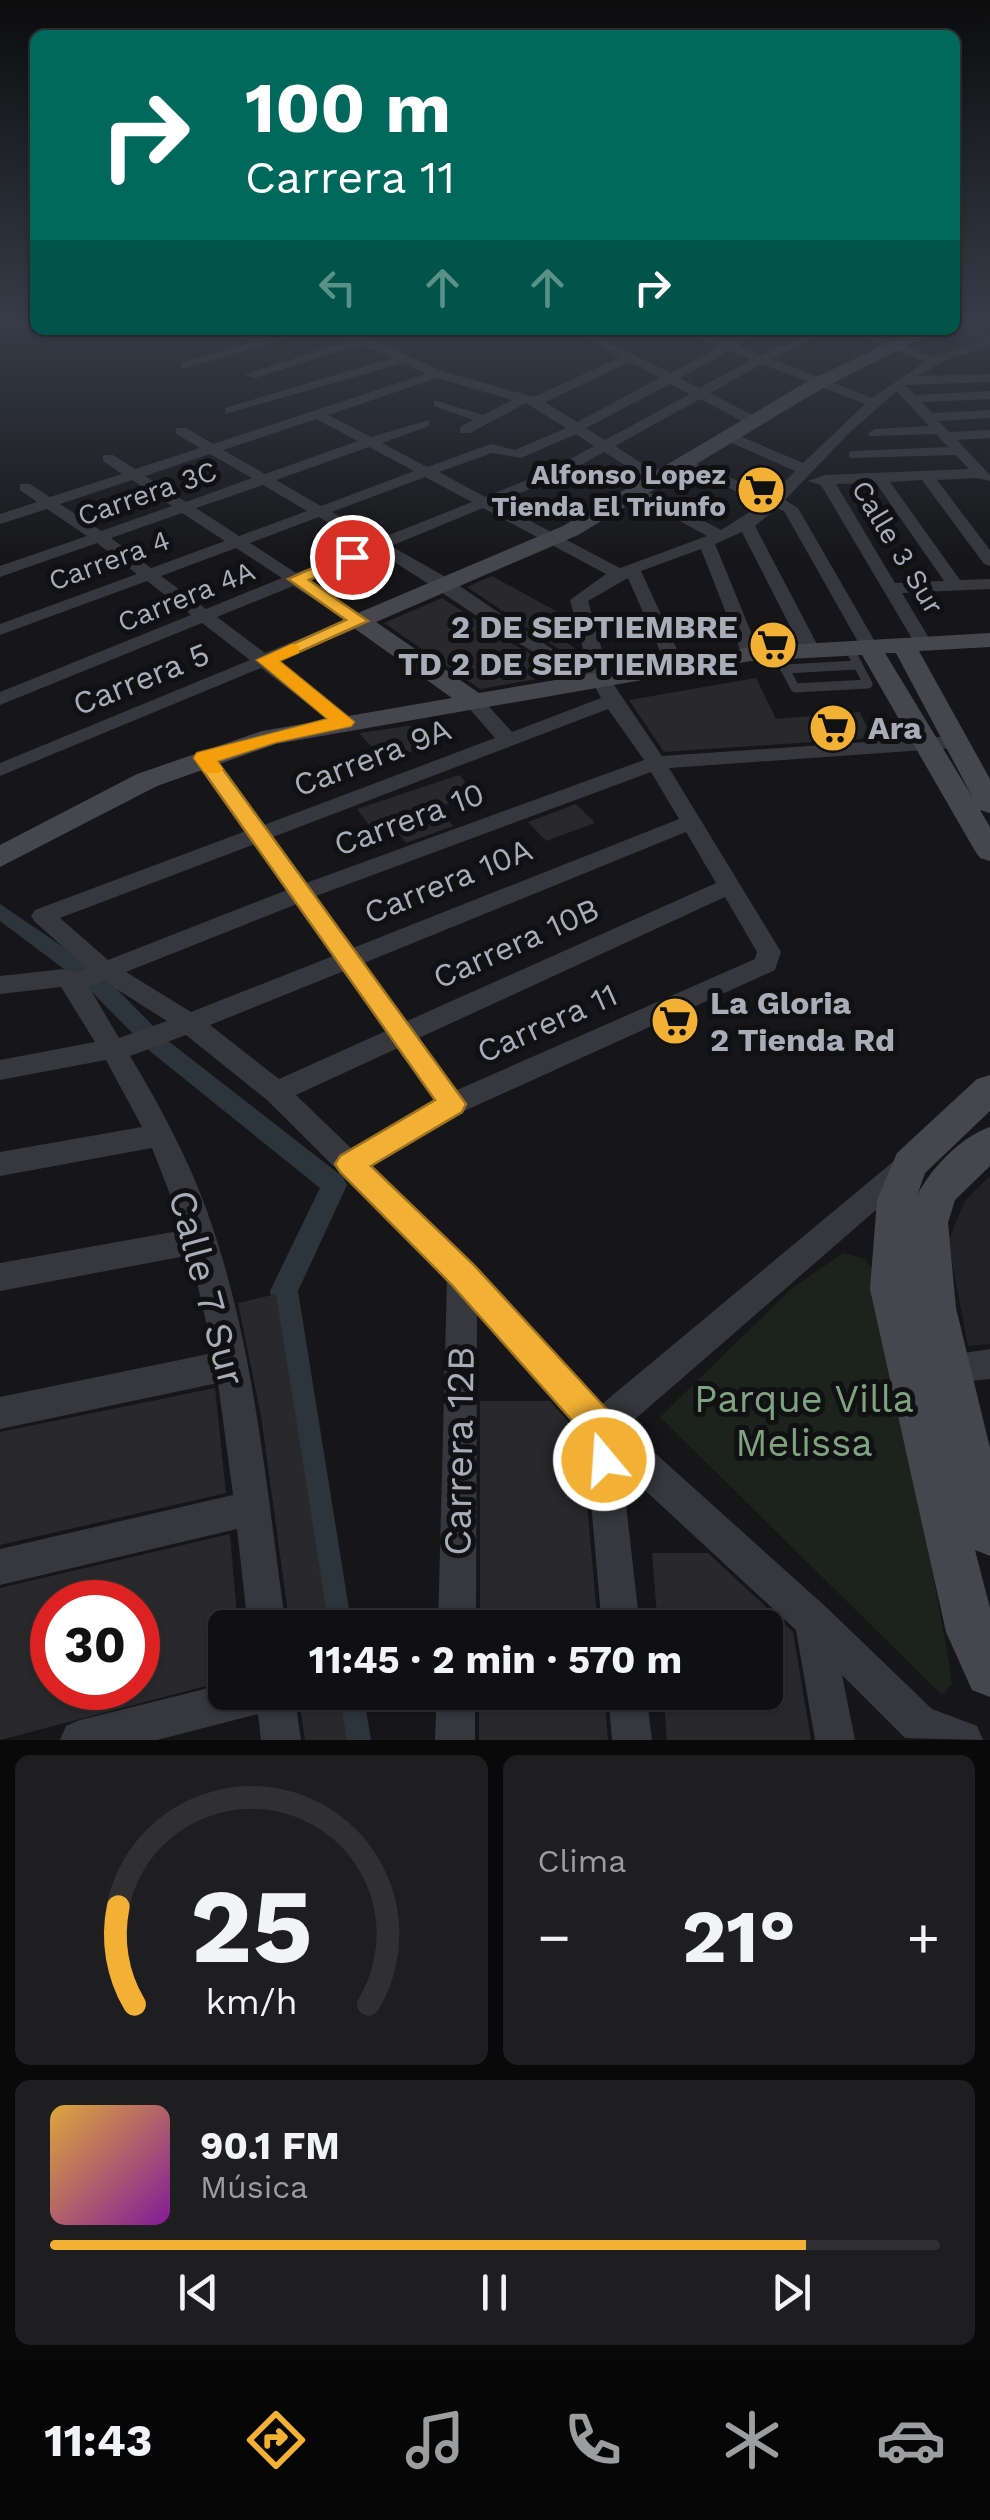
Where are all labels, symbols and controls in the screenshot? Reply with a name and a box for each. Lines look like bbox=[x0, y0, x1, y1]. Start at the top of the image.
text: 100 m bbox=[245, 67, 451, 149]
icon: right bbox=[80, 70, 210, 200]
text: Carrera 11 bbox=[245, 151, 455, 204]
icon: left bbox=[310, 260, 365, 315]
icon: ahead bbox=[415, 260, 470, 315]
icon: ahead bbox=[520, 260, 575, 315]
icon: right bbox=[625, 260, 680, 315]
street label: Carrera 3C bbox=[73, 454, 221, 533]
place label: Alfonso Lopez Tienda El Triunfo bbox=[491, 458, 726, 523]
supermarket icon: Alfonso Lopez Tienda El Triunfo bbox=[735, 464, 787, 516]
street label: Calle 3 Sur bbox=[845, 474, 950, 620]
pin bbox=[310, 515, 395, 600]
street label: Carrera 4 bbox=[44, 523, 174, 598]
icon: arrive bbox=[325, 530, 380, 585]
street label: Carrera 4A bbox=[113, 554, 260, 639]
place label: 2 DE SEPTIEMBRE TD 2 DE SEPTIEMBRE bbox=[398, 608, 738, 683]
supermarket icon: 2 DE SEPTIEMBRE TD 2 DE SEPTIEMBRE bbox=[747, 619, 799, 671]
street label: Carrera 5 bbox=[67, 634, 215, 724]
supermarket icon: Ara bbox=[807, 702, 859, 754]
place label: Ara bbox=[868, 709, 922, 747]
street label: Carrera 9A bbox=[288, 710, 456, 804]
street label: Carrera 10 bbox=[329, 774, 489, 864]
street label: Carrera 10A bbox=[358, 830, 538, 932]
street label: Carrera 10B bbox=[427, 890, 605, 996]
street label: Carrera 11 bbox=[471, 975, 623, 1071]
place label: La Gloria 2 Tienda Rd bbox=[710, 984, 895, 1059]
supermarket icon: La Gloria 2 Tienda Rd bbox=[649, 995, 701, 1047]
street label: Calle 7 Sur bbox=[160, 1185, 254, 1391]
street label: Carrera 12B bbox=[435, 1346, 483, 1556]
park label: Parque Villa Melissa bbox=[694, 1377, 914, 1465]
position arrow bbox=[552, 1408, 656, 1512]
speed limit sign: 30 bbox=[30, 1580, 160, 1710]
text: 11:45 · 2 min · 570 m bbox=[309, 1638, 682, 1682]
text: Clima bbox=[538, 1842, 626, 1880]
text: 25 bbox=[190, 1865, 313, 1987]
text: 21° bbox=[682, 1892, 796, 1980]
text: − bbox=[538, 1905, 571, 1969]
text: + bbox=[907, 1905, 940, 1969]
text: km/h bbox=[205, 1981, 297, 2023]
text: 90.1 FM bbox=[200, 2124, 340, 2168]
text: Música bbox=[200, 2168, 308, 2206]
icon: previous bbox=[171, 2265, 226, 2320]
icon: pause bbox=[467, 2265, 522, 2320]
icon: next bbox=[764, 2265, 819, 2320]
icon: directions bbox=[241, 2405, 311, 2475]
icon: music bbox=[400, 2405, 470, 2475]
icon: phone bbox=[558, 2405, 628, 2475]
icon: climate bbox=[717, 2405, 787, 2475]
icon: car bbox=[876, 2405, 946, 2475]
text: 11:43 bbox=[44, 2414, 152, 2467]

